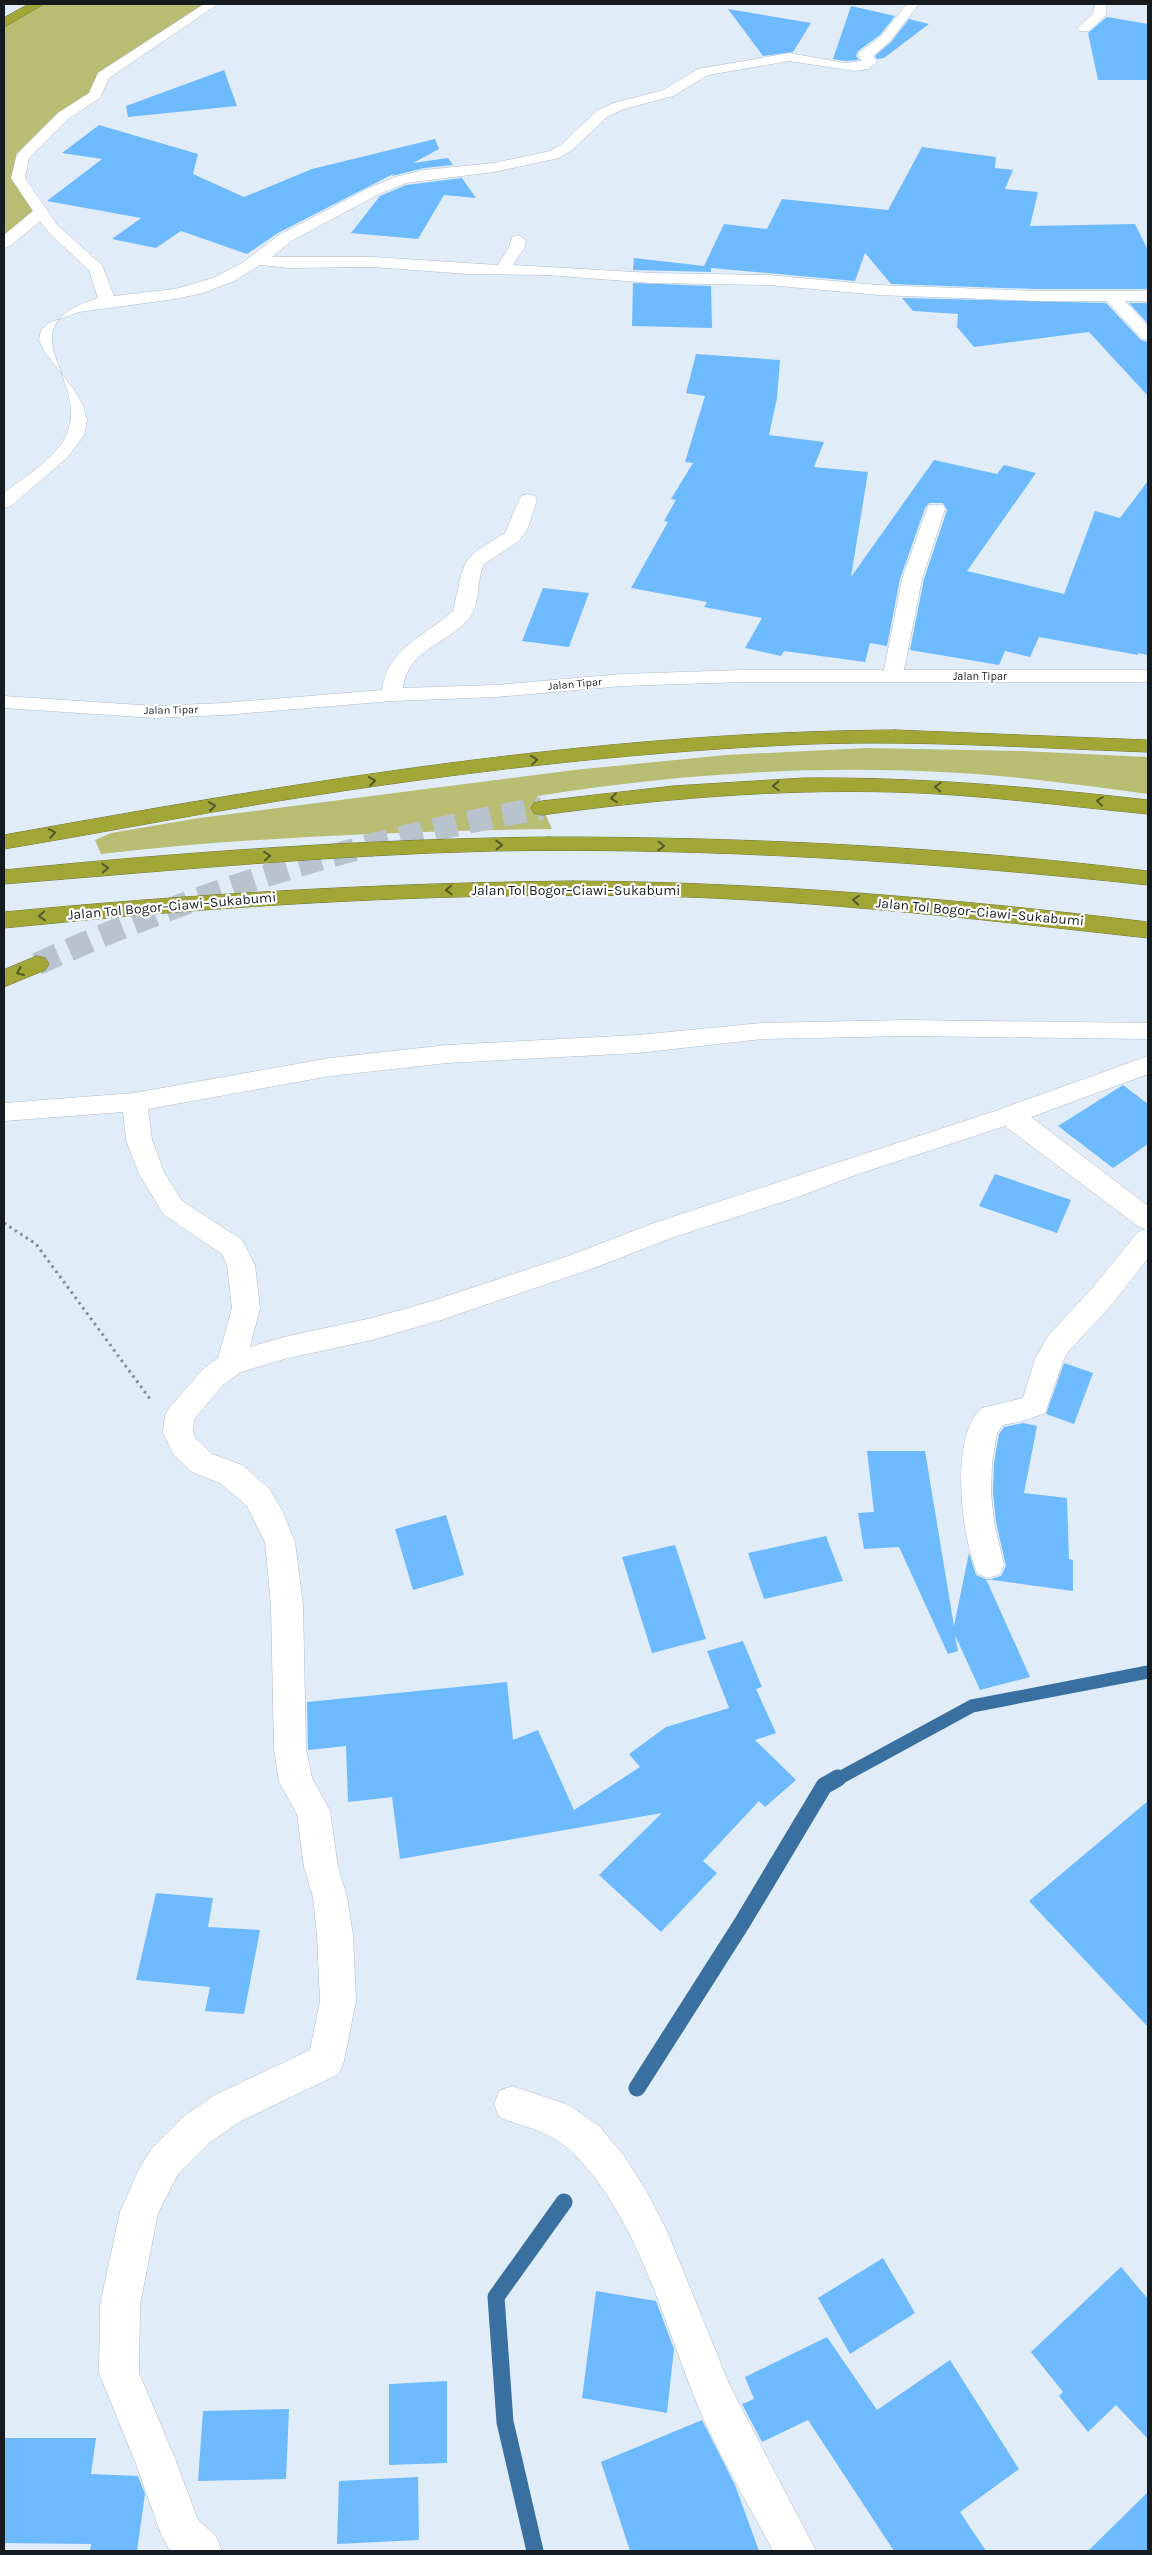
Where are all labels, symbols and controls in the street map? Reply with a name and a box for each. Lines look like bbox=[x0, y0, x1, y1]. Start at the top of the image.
street label: Jalan Tipar bbox=[953, 670, 1007, 683]
street label: Jalan Tipar bbox=[547, 675, 603, 693]
street label: Jalan Tipar bbox=[144, 703, 198, 717]
one-way arrow bbox=[530, 755, 538, 766]
one-way arrow bbox=[368, 776, 377, 786]
one-way arrow bbox=[771, 781, 779, 791]
one-way arrow bbox=[934, 781, 942, 792]
one-way arrow bbox=[609, 793, 617, 804]
one-way arrow bbox=[1096, 796, 1104, 807]
one-way arrow bbox=[208, 801, 216, 811]
one-way arrow bbox=[47, 828, 56, 838]
one-way arrow bbox=[496, 840, 503, 850]
one-way arrow bbox=[658, 841, 666, 851]
one-way arrow bbox=[263, 850, 271, 861]
one-way arrow bbox=[101, 862, 109, 873]
street label: Jalan Tol Bogor–Ciawi–Sukabumi bbox=[471, 882, 681, 899]
one-way arrow bbox=[445, 884, 453, 895]
street label: Jalan Tol Bogor–Ciawi–Sukabumi bbox=[67, 888, 277, 924]
street label: Jalan Tol Bogor–Ciawi–Sukabumi bbox=[875, 894, 1085, 930]
one-way arrow bbox=[852, 895, 860, 906]
one-way arrow bbox=[38, 910, 46, 921]
one-way arrow bbox=[16, 966, 25, 976]

